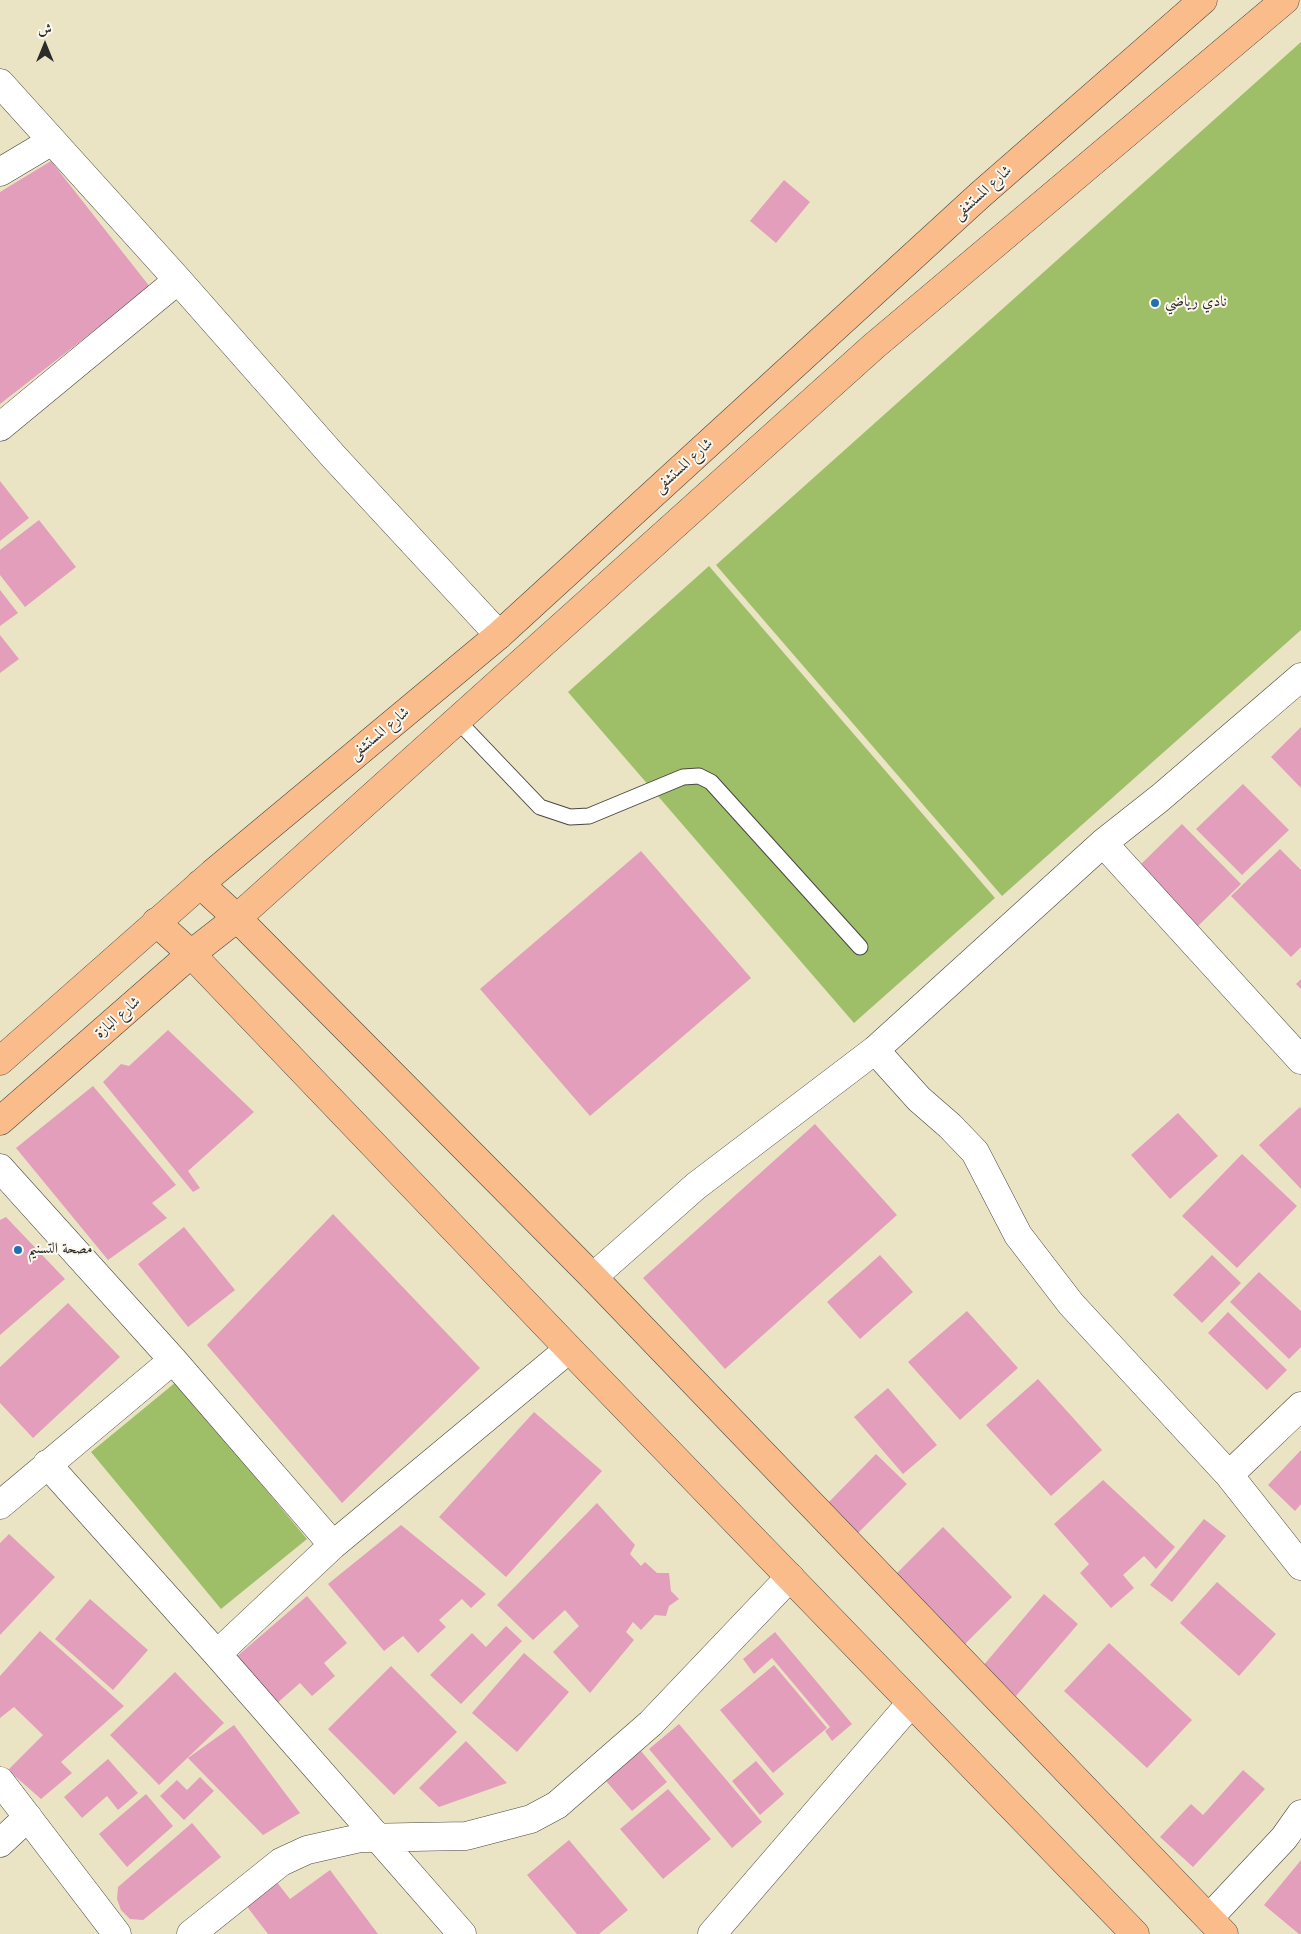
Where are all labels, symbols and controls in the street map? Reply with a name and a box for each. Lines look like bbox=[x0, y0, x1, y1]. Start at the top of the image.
north arrow bbox=[20, 20, 70, 70]
text: ش bbox=[38, 20, 52, 39]
street label: شارع المستشفى bbox=[950, 162, 1016, 224]
place label: نادي رياضي bbox=[1165, 294, 1227, 312]
marker: نادي رياضي bbox=[1149, 297, 1161, 309]
street label: شارع المستشفى bbox=[651, 435, 717, 497]
street label: شارع المستشفى bbox=[346, 704, 414, 764]
street label: شارع البازة bbox=[92, 993, 144, 1043]
place label: مصحة التسنيم bbox=[28, 1241, 93, 1259]
marker: مصحة التسنيم bbox=[12, 1244, 24, 1256]

